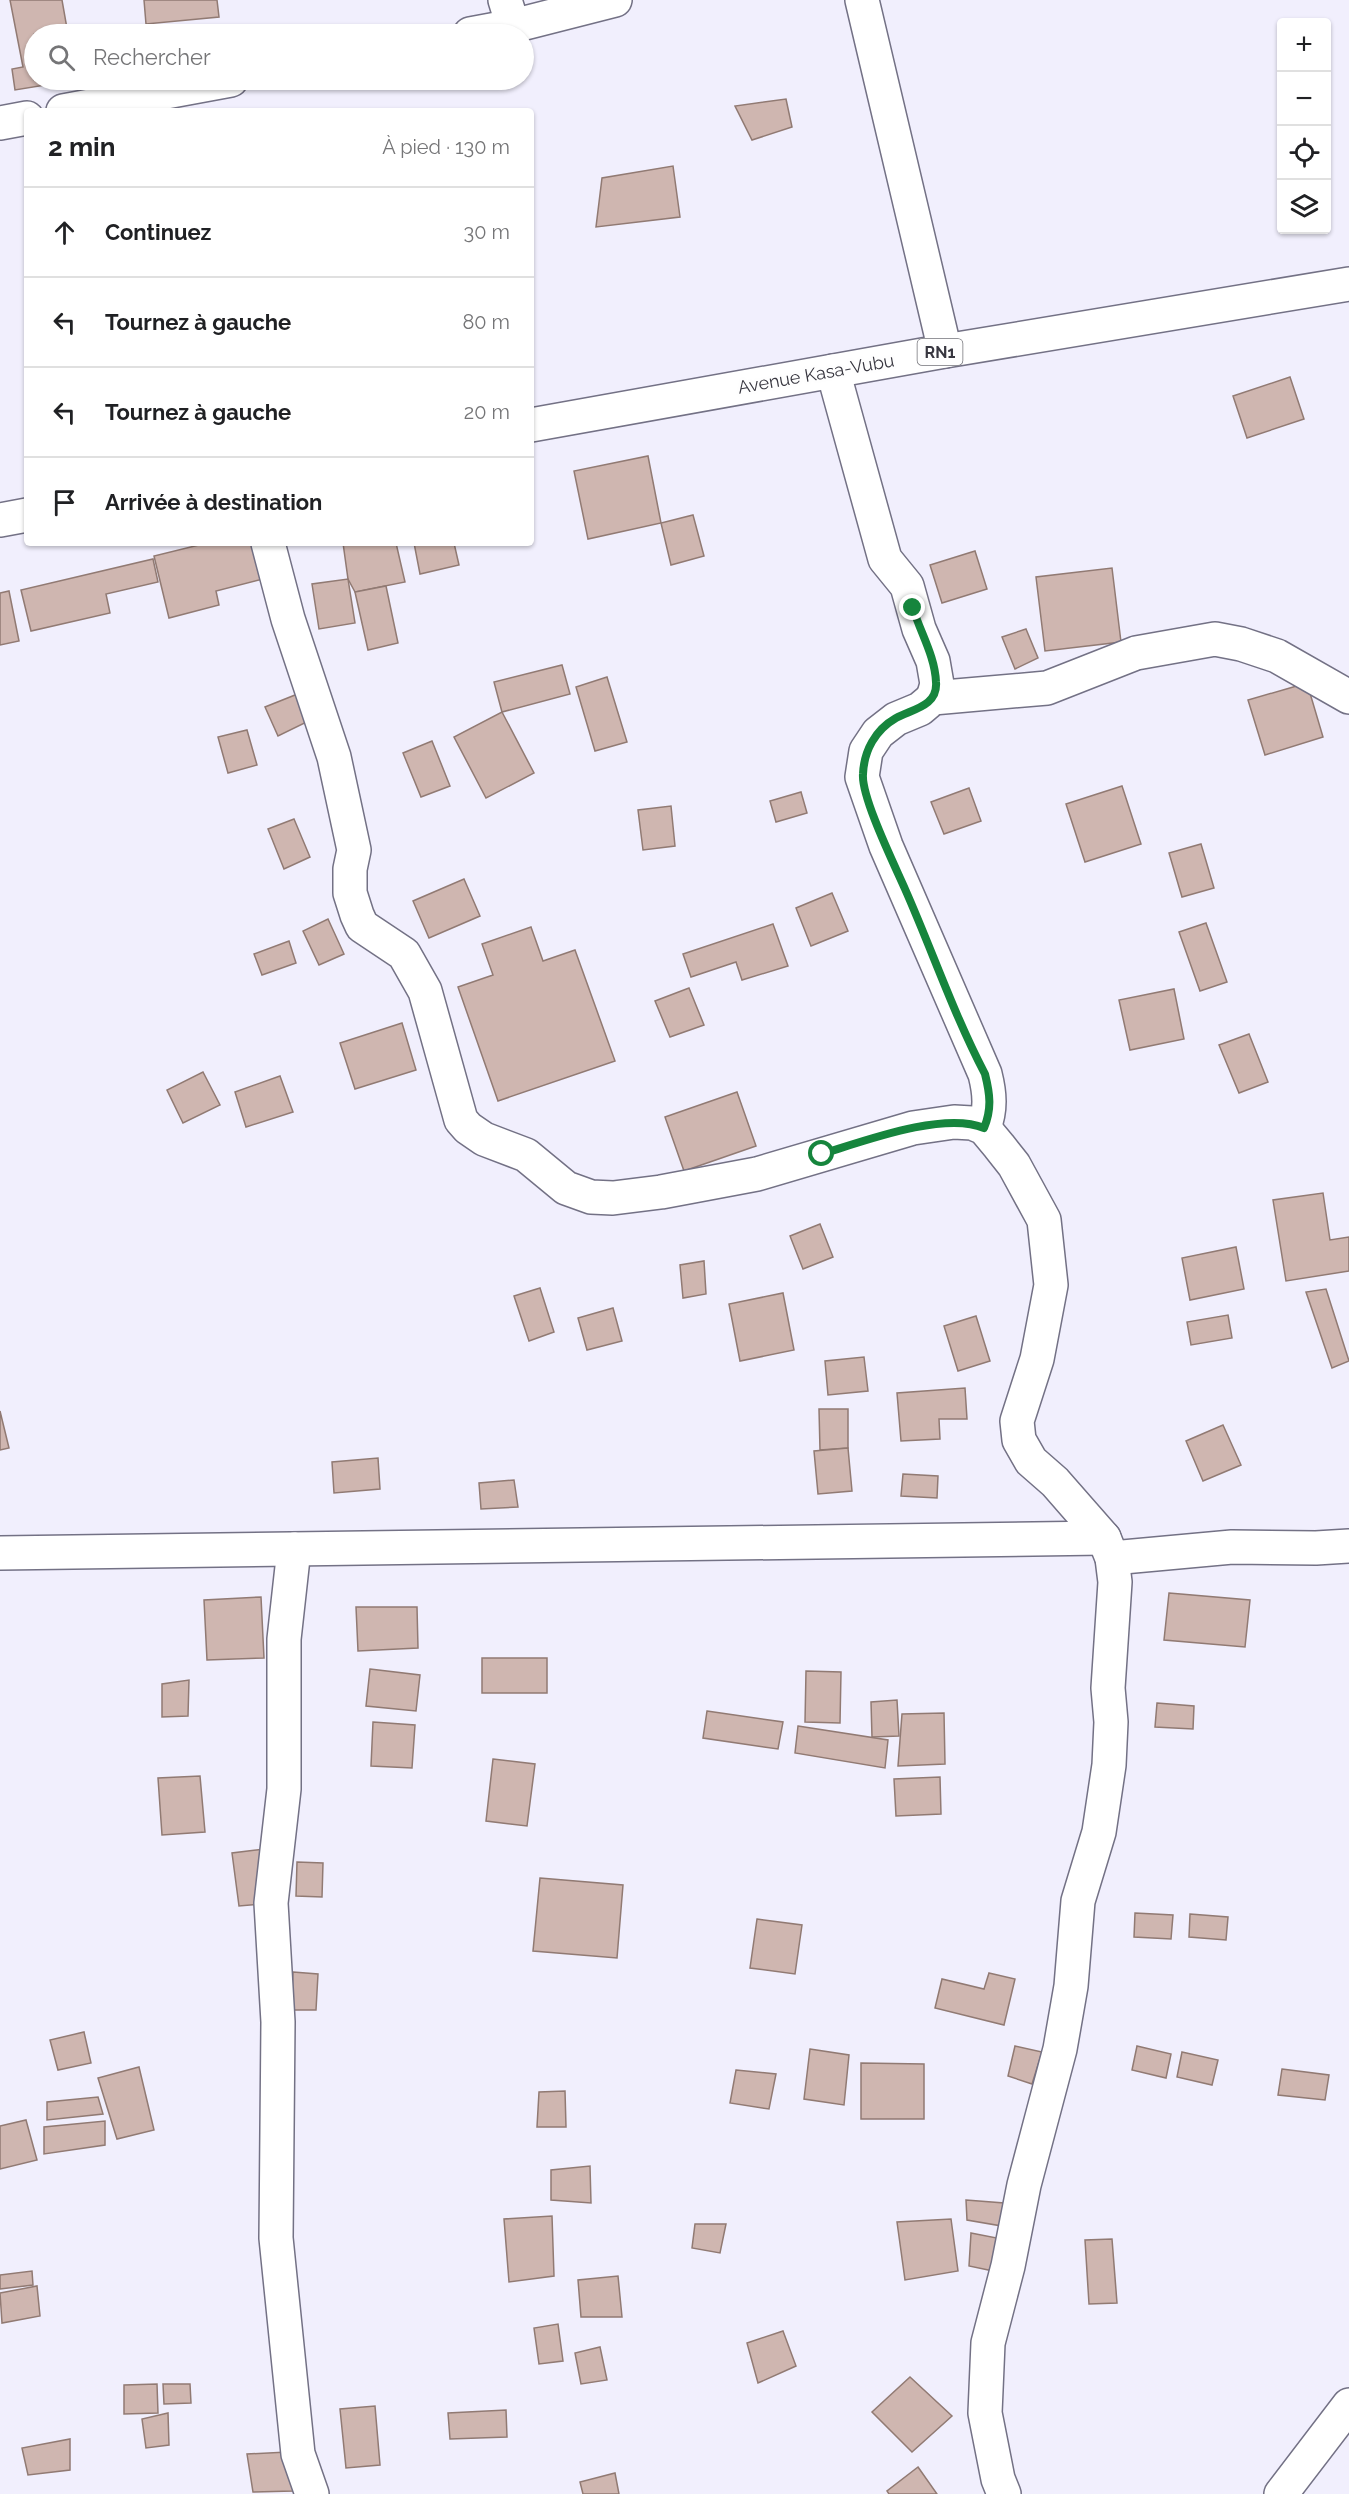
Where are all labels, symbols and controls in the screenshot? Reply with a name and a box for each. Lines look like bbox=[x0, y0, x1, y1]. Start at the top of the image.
map controls bbox=[1277, 18, 1331, 234]
button: + bbox=[1277, 18, 1331, 72]
search box bbox=[24, 24, 534, 90]
icon: search bbox=[45, 41, 78, 74]
text: Rechercher bbox=[93, 44, 211, 70]
button: − bbox=[1277, 72, 1331, 126]
button: locate bbox=[1277, 126, 1331, 180]
text: 2 min bbox=[48, 132, 115, 162]
text: À pied · 130 m bbox=[382, 135, 510, 159]
button: layers bbox=[1277, 180, 1331, 234]
icon: ahead bbox=[48, 216, 81, 249]
text: Continuez bbox=[105, 219, 211, 245]
text: 30 m bbox=[464, 220, 510, 244]
icon: left bbox=[48, 306, 81, 339]
text: Tournez à gauche bbox=[105, 309, 291, 335]
text: 80 m bbox=[462, 310, 510, 334]
road number: RN1 bbox=[918, 339, 962, 365]
street label: Avenue Kasa-Vubu bbox=[736, 349, 896, 398]
icon: left bbox=[48, 396, 81, 429]
text: Tournez à gauche bbox=[105, 399, 291, 425]
text: 20 m bbox=[464, 400, 510, 424]
icon: arrive bbox=[48, 486, 81, 519]
text: Arrivée à destination bbox=[105, 489, 322, 515]
route end bbox=[899, 594, 925, 620]
route start bbox=[808, 1140, 834, 1166]

